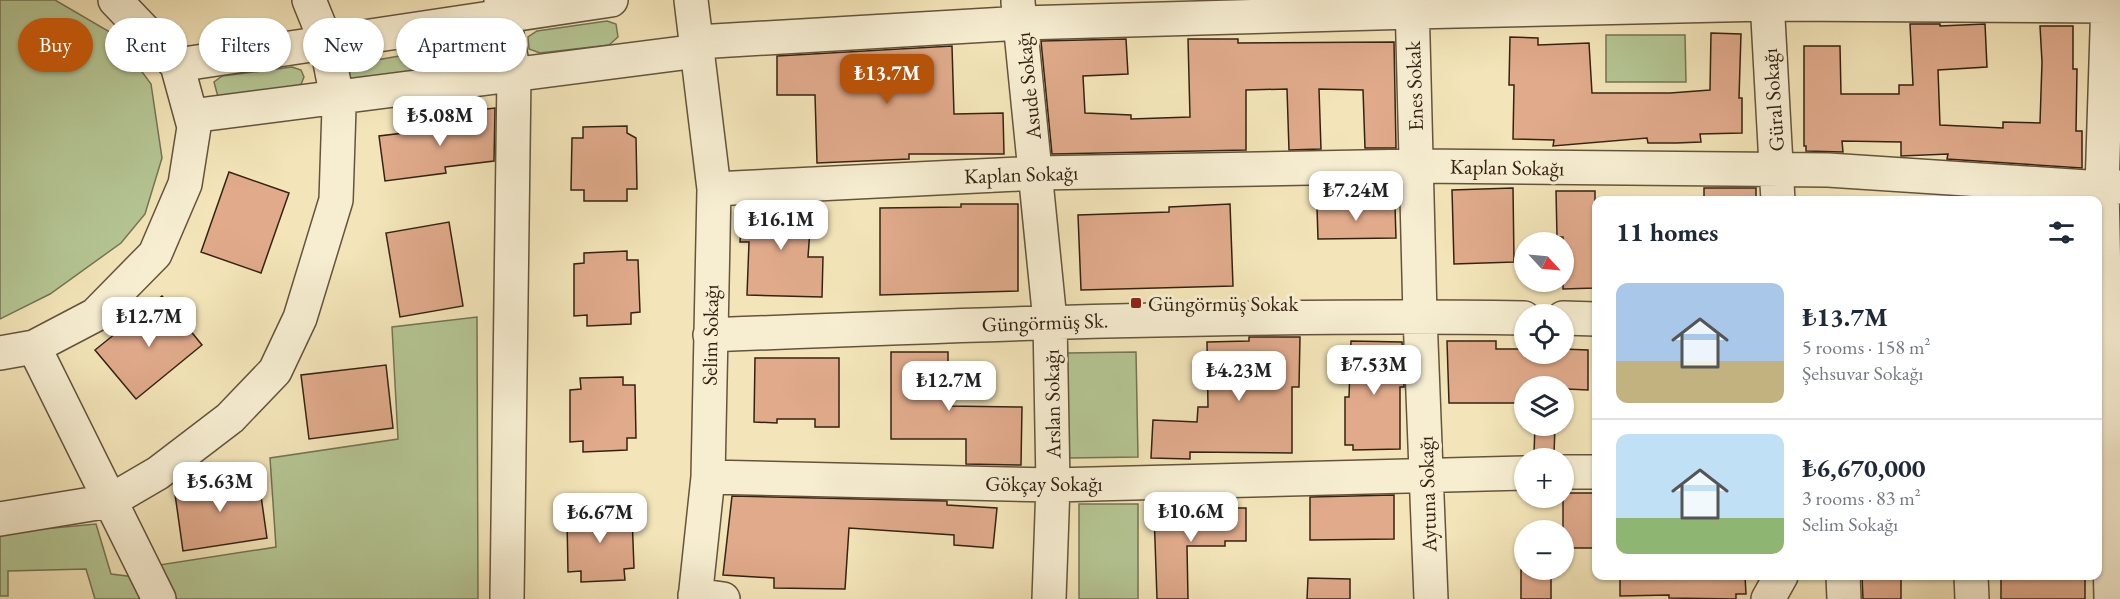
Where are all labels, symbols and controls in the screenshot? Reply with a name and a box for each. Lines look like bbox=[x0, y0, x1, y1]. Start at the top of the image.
chip: Buy bbox=[18, 18, 93, 72]
chip: Rent bbox=[105, 18, 187, 72]
chip: Filters bbox=[199, 18, 291, 72]
chip: New bbox=[303, 18, 384, 72]
chip: Apartment bbox=[396, 18, 527, 72]
street label: Asude Sokağı bbox=[1009, 31, 1047, 142]
street label: Enes Sokak bbox=[1399, 39, 1429, 131]
street label: Güral Sokağı bbox=[1756, 47, 1790, 153]
pin: ₺13.7M bbox=[838, 54, 936, 105]
text: ₺13.7M bbox=[854, 60, 920, 86]
pin: ₺5.08M bbox=[391, 96, 489, 147]
text: ₺5.08M bbox=[407, 102, 473, 128]
street label: Kaplan Sokağı bbox=[1450, 153, 1564, 181]
street label: Kaplan Sokağı bbox=[963, 159, 1079, 189]
pin: ₺7.24M bbox=[1307, 171, 1405, 222]
text: ₺7.24M bbox=[1323, 177, 1389, 203]
pin: ₺16.1M bbox=[732, 200, 830, 251]
text: ₺16.1M bbox=[748, 206, 814, 232]
text: 11 homes bbox=[1616, 215, 1718, 249]
icon: filters bbox=[2045, 216, 2078, 249]
north arrow bbox=[1514, 232, 1574, 292]
map controls bbox=[1514, 232, 1574, 580]
street label: Selim Sokağı bbox=[696, 284, 724, 386]
place label: Güngörmüş Sokak bbox=[1148, 290, 1299, 317]
marker: Güngörmüş Sokak bbox=[1129, 296, 1143, 310]
pin: ₺12.7M bbox=[100, 297, 198, 348]
text: ₺13.7M bbox=[1802, 300, 1888, 334]
text: ₺12.7M bbox=[116, 303, 182, 329]
button: locate bbox=[1514, 304, 1574, 364]
street label: Güngörmüş Sk. bbox=[981, 306, 1109, 338]
icon: home bbox=[1664, 307, 1736, 379]
text: 5 rooms · 158 m² bbox=[1802, 334, 1930, 360]
pin: ₺7.53M bbox=[1325, 345, 1423, 396]
street label: Arslan Sokağı bbox=[1038, 349, 1066, 460]
pin: ₺4.23M bbox=[1190, 351, 1288, 402]
text: ₺7.53M bbox=[1341, 351, 1407, 377]
text: ₺4.23M bbox=[1206, 357, 1272, 383]
text: Şehsuvar Sokağı bbox=[1802, 360, 1923, 386]
pin: ₺12.7M bbox=[900, 361, 998, 412]
text: ₺12.7M bbox=[916, 367, 982, 393]
button: layers bbox=[1514, 376, 1574, 436]
street label: Aytuna Sokağı bbox=[1411, 436, 1443, 553]
button: + bbox=[1514, 448, 1574, 508]
text: ₺6,670,000 bbox=[1802, 451, 1925, 485]
icon: home bbox=[1664, 458, 1736, 530]
pin: ₺5.63M bbox=[171, 462, 269, 513]
text: ₺5.63M bbox=[187, 468, 253, 494]
street label: Gökçay Sokağı bbox=[985, 470, 1103, 497]
text: 3 rooms · 83 m² bbox=[1802, 485, 1921, 511]
pin: ₺10.6M bbox=[1142, 492, 1240, 543]
pin: ₺6.67M bbox=[551, 493, 649, 544]
text: ₺10.6M bbox=[1158, 498, 1224, 524]
text: ₺6.67M bbox=[567, 499, 633, 525]
text: Selim Sokağı bbox=[1802, 511, 1898, 537]
button: − bbox=[1514, 520, 1574, 580]

